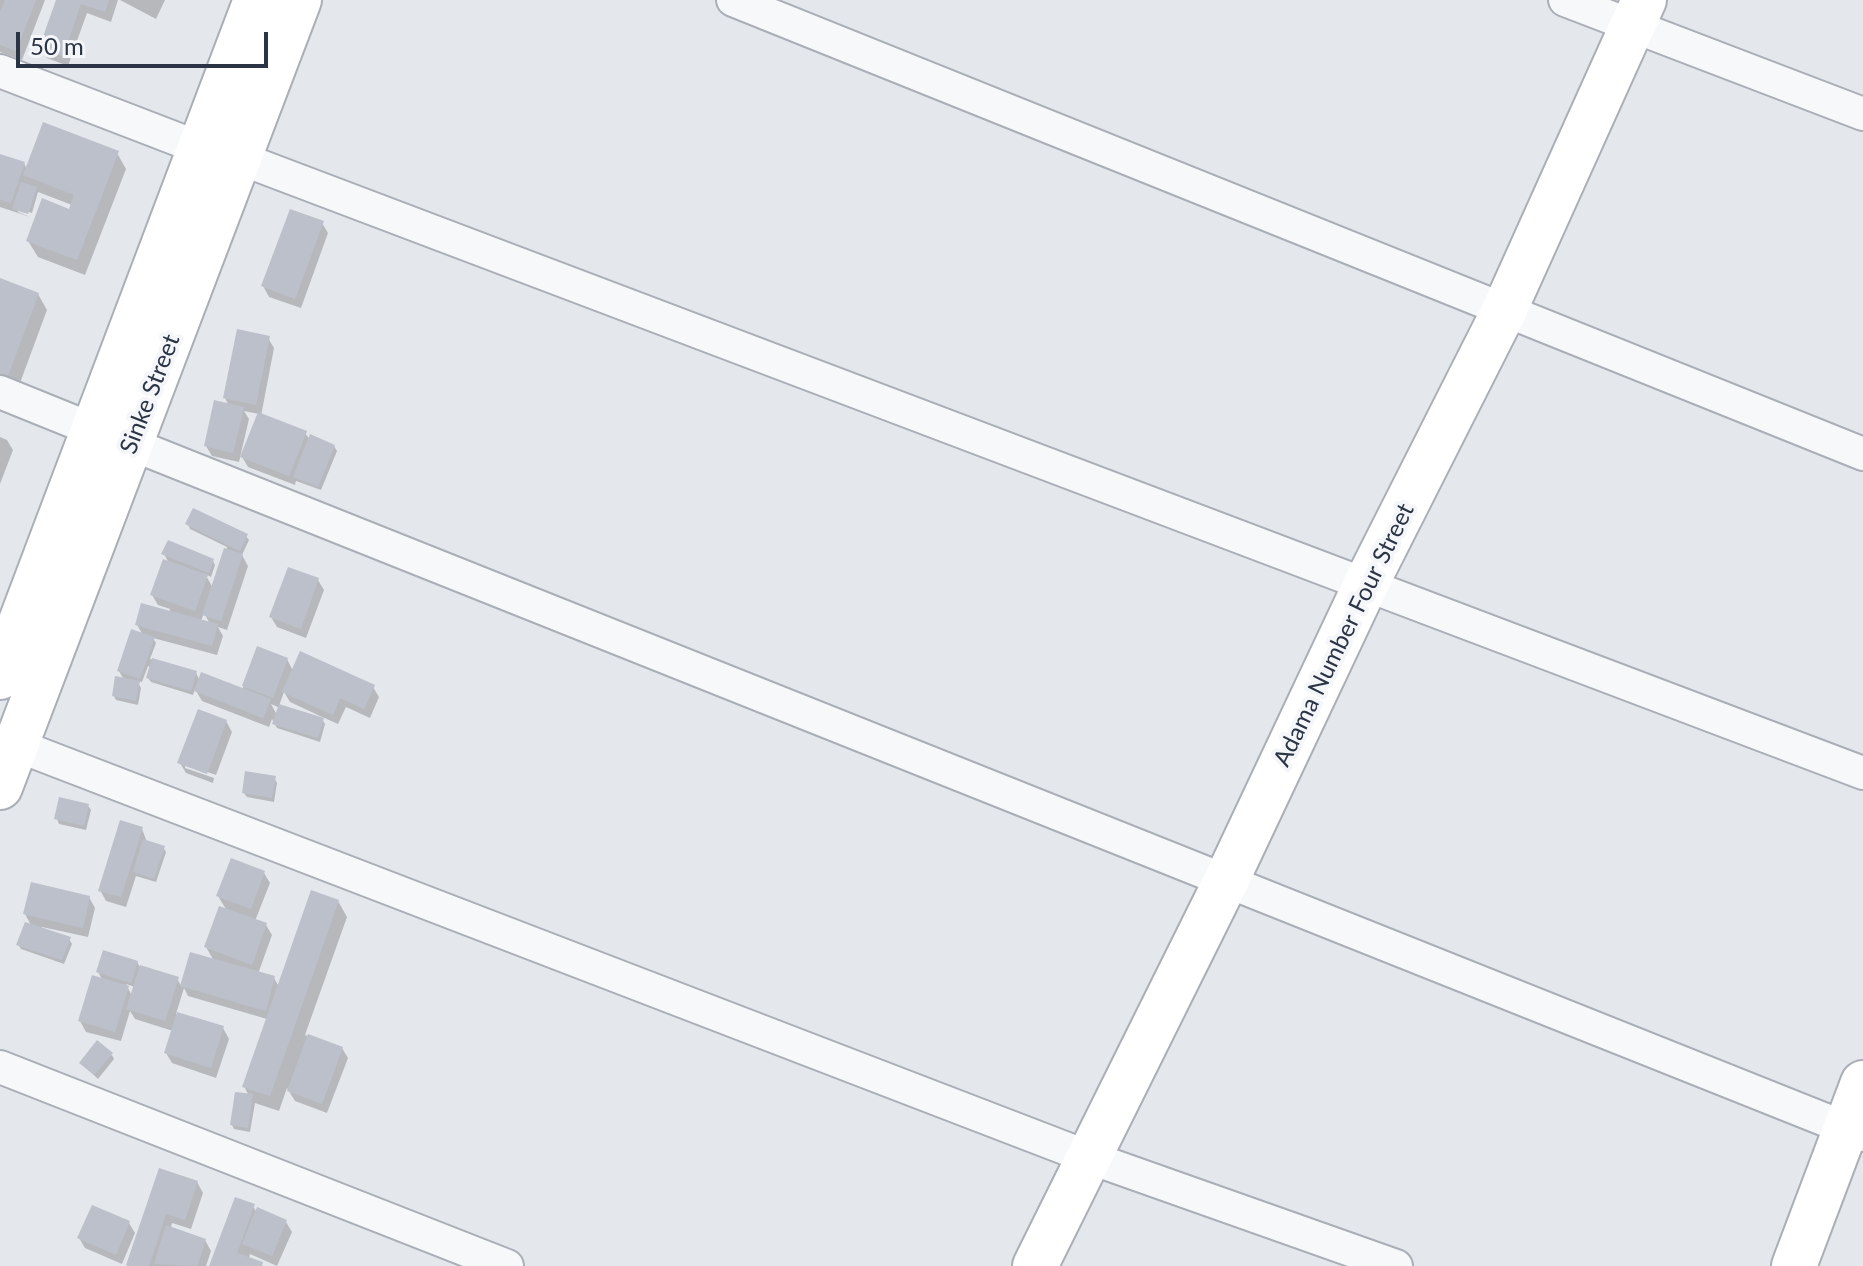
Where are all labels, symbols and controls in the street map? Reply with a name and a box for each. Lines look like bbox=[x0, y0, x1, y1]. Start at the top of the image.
scale bar bbox=[20, 16, 272, 66]
text: 50 m bbox=[30, 31, 84, 60]
street label: Sinke Street bbox=[114, 330, 186, 458]
street label: Adama Number Four Street bbox=[1268, 499, 1420, 771]

